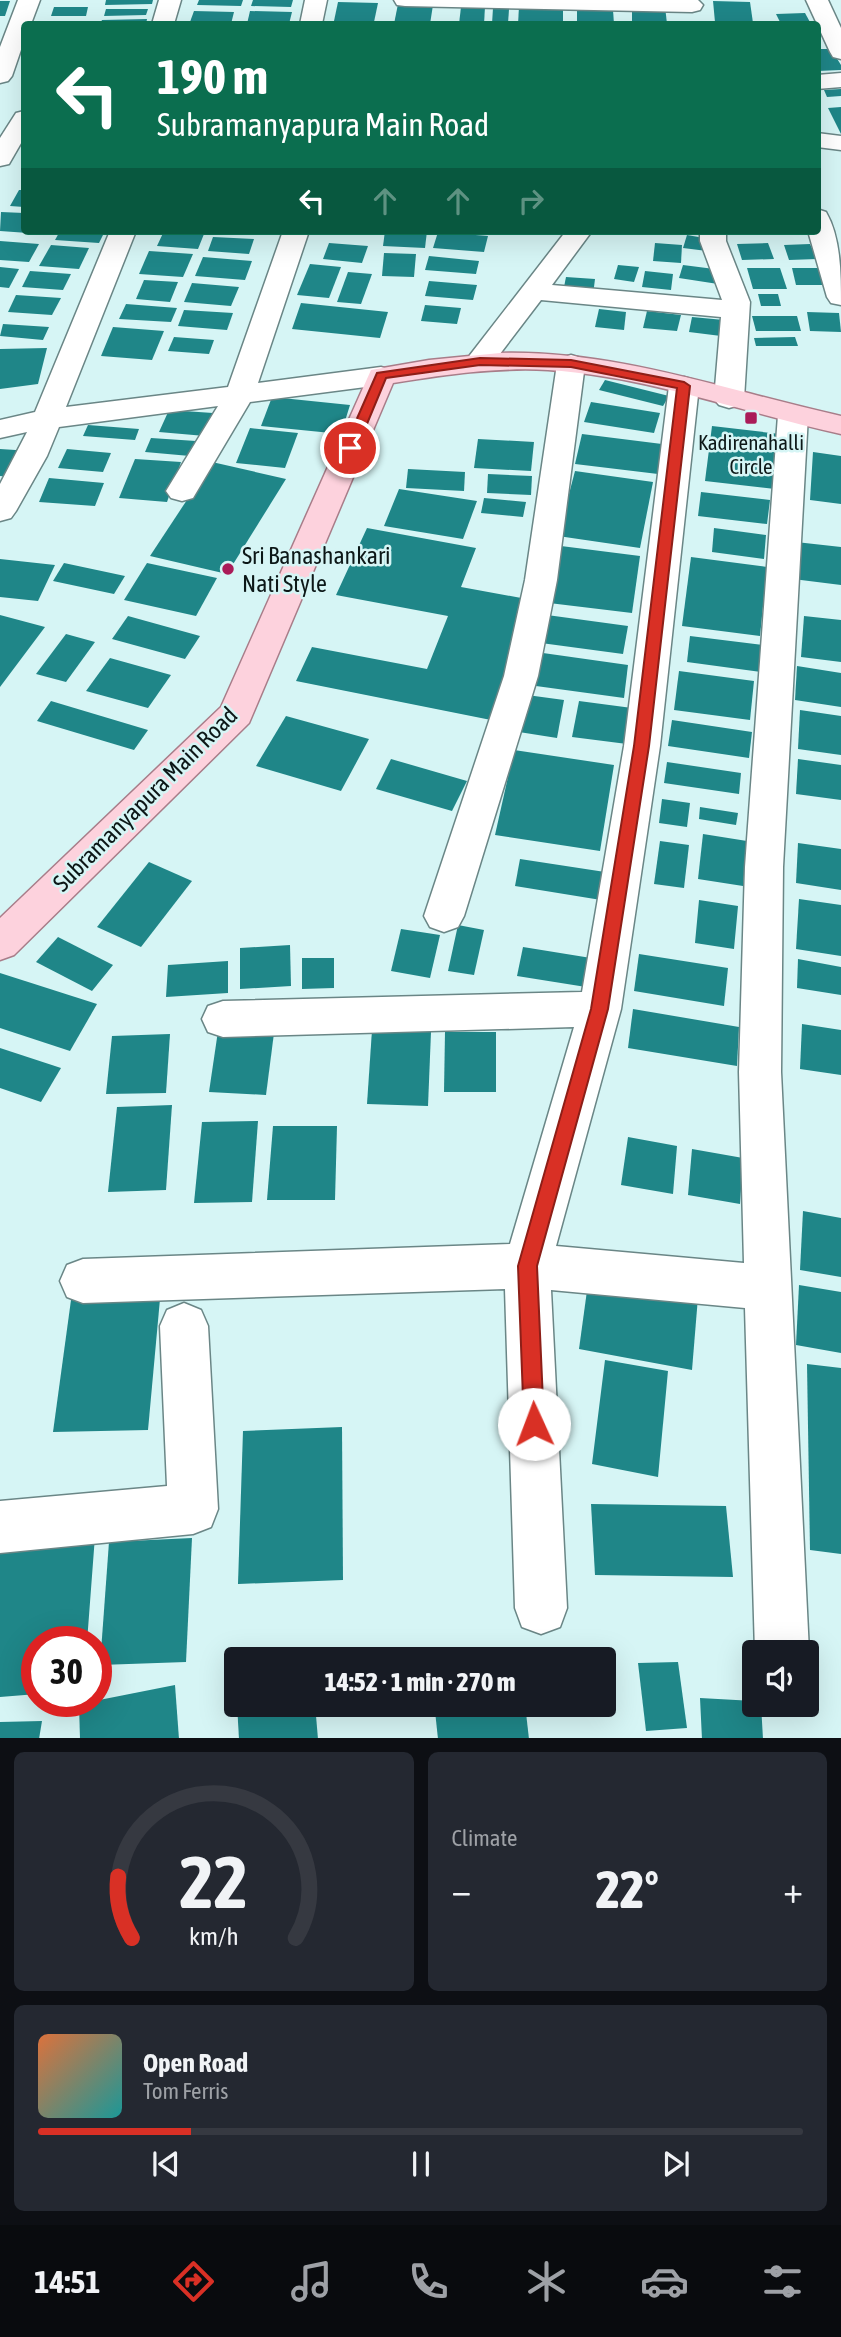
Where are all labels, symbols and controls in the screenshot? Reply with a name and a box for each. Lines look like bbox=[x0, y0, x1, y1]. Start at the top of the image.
text: 190 m bbox=[157, 48, 268, 104]
icon: left bbox=[42, 49, 133, 140]
text: Subramanyapura Main Road bbox=[157, 106, 489, 143]
icon: left bbox=[293, 182, 331, 220]
icon: ahead bbox=[366, 182, 404, 220]
icon: ahead bbox=[439, 182, 477, 220]
icon: right bbox=[512, 182, 550, 220]
marker: Kadirenahalli Circle bbox=[743, 410, 759, 426]
pin bbox=[320, 418, 380, 478]
icon: arrive bbox=[331, 429, 369, 467]
place label: Kadirenahalli Circle bbox=[698, 430, 804, 478]
place label: Sri Banashankari Nati Style bbox=[242, 542, 391, 597]
marker: Sri Banashankari Nati Style bbox=[220, 561, 236, 577]
street label: Subramanyapura Main Road bbox=[47, 701, 243, 897]
position arrow bbox=[497, 1387, 571, 1461]
speed limit sign: 30 bbox=[21, 1626, 112, 1717]
map controls bbox=[742, 1640, 819, 1717]
button: sound bbox=[742, 1640, 819, 1717]
text: 14:52 · 1 min · 270 m bbox=[325, 1667, 515, 1697]
text: Climate bbox=[452, 1825, 517, 1851]
text: 22 bbox=[180, 1840, 248, 1923]
text: 22° bbox=[596, 1859, 659, 1919]
text: − bbox=[452, 1868, 471, 1911]
text: + bbox=[783, 1868, 803, 1911]
text: km/h bbox=[189, 1921, 239, 1949]
text: Open Road bbox=[143, 2048, 248, 2078]
text: Tom Ferris bbox=[143, 2078, 228, 2104]
icon: previous bbox=[147, 2145, 185, 2183]
icon: pause bbox=[402, 2145, 440, 2183]
icon: next bbox=[657, 2145, 695, 2183]
icon: directions bbox=[169, 2257, 218, 2306]
icon: music bbox=[287, 2257, 336, 2306]
icon: phone bbox=[404, 2257, 453, 2306]
icon: climate bbox=[522, 2257, 571, 2306]
icon: car bbox=[640, 2257, 689, 2306]
icon: filters bbox=[758, 2257, 807, 2306]
text: 14:51 bbox=[34, 2263, 100, 2300]

